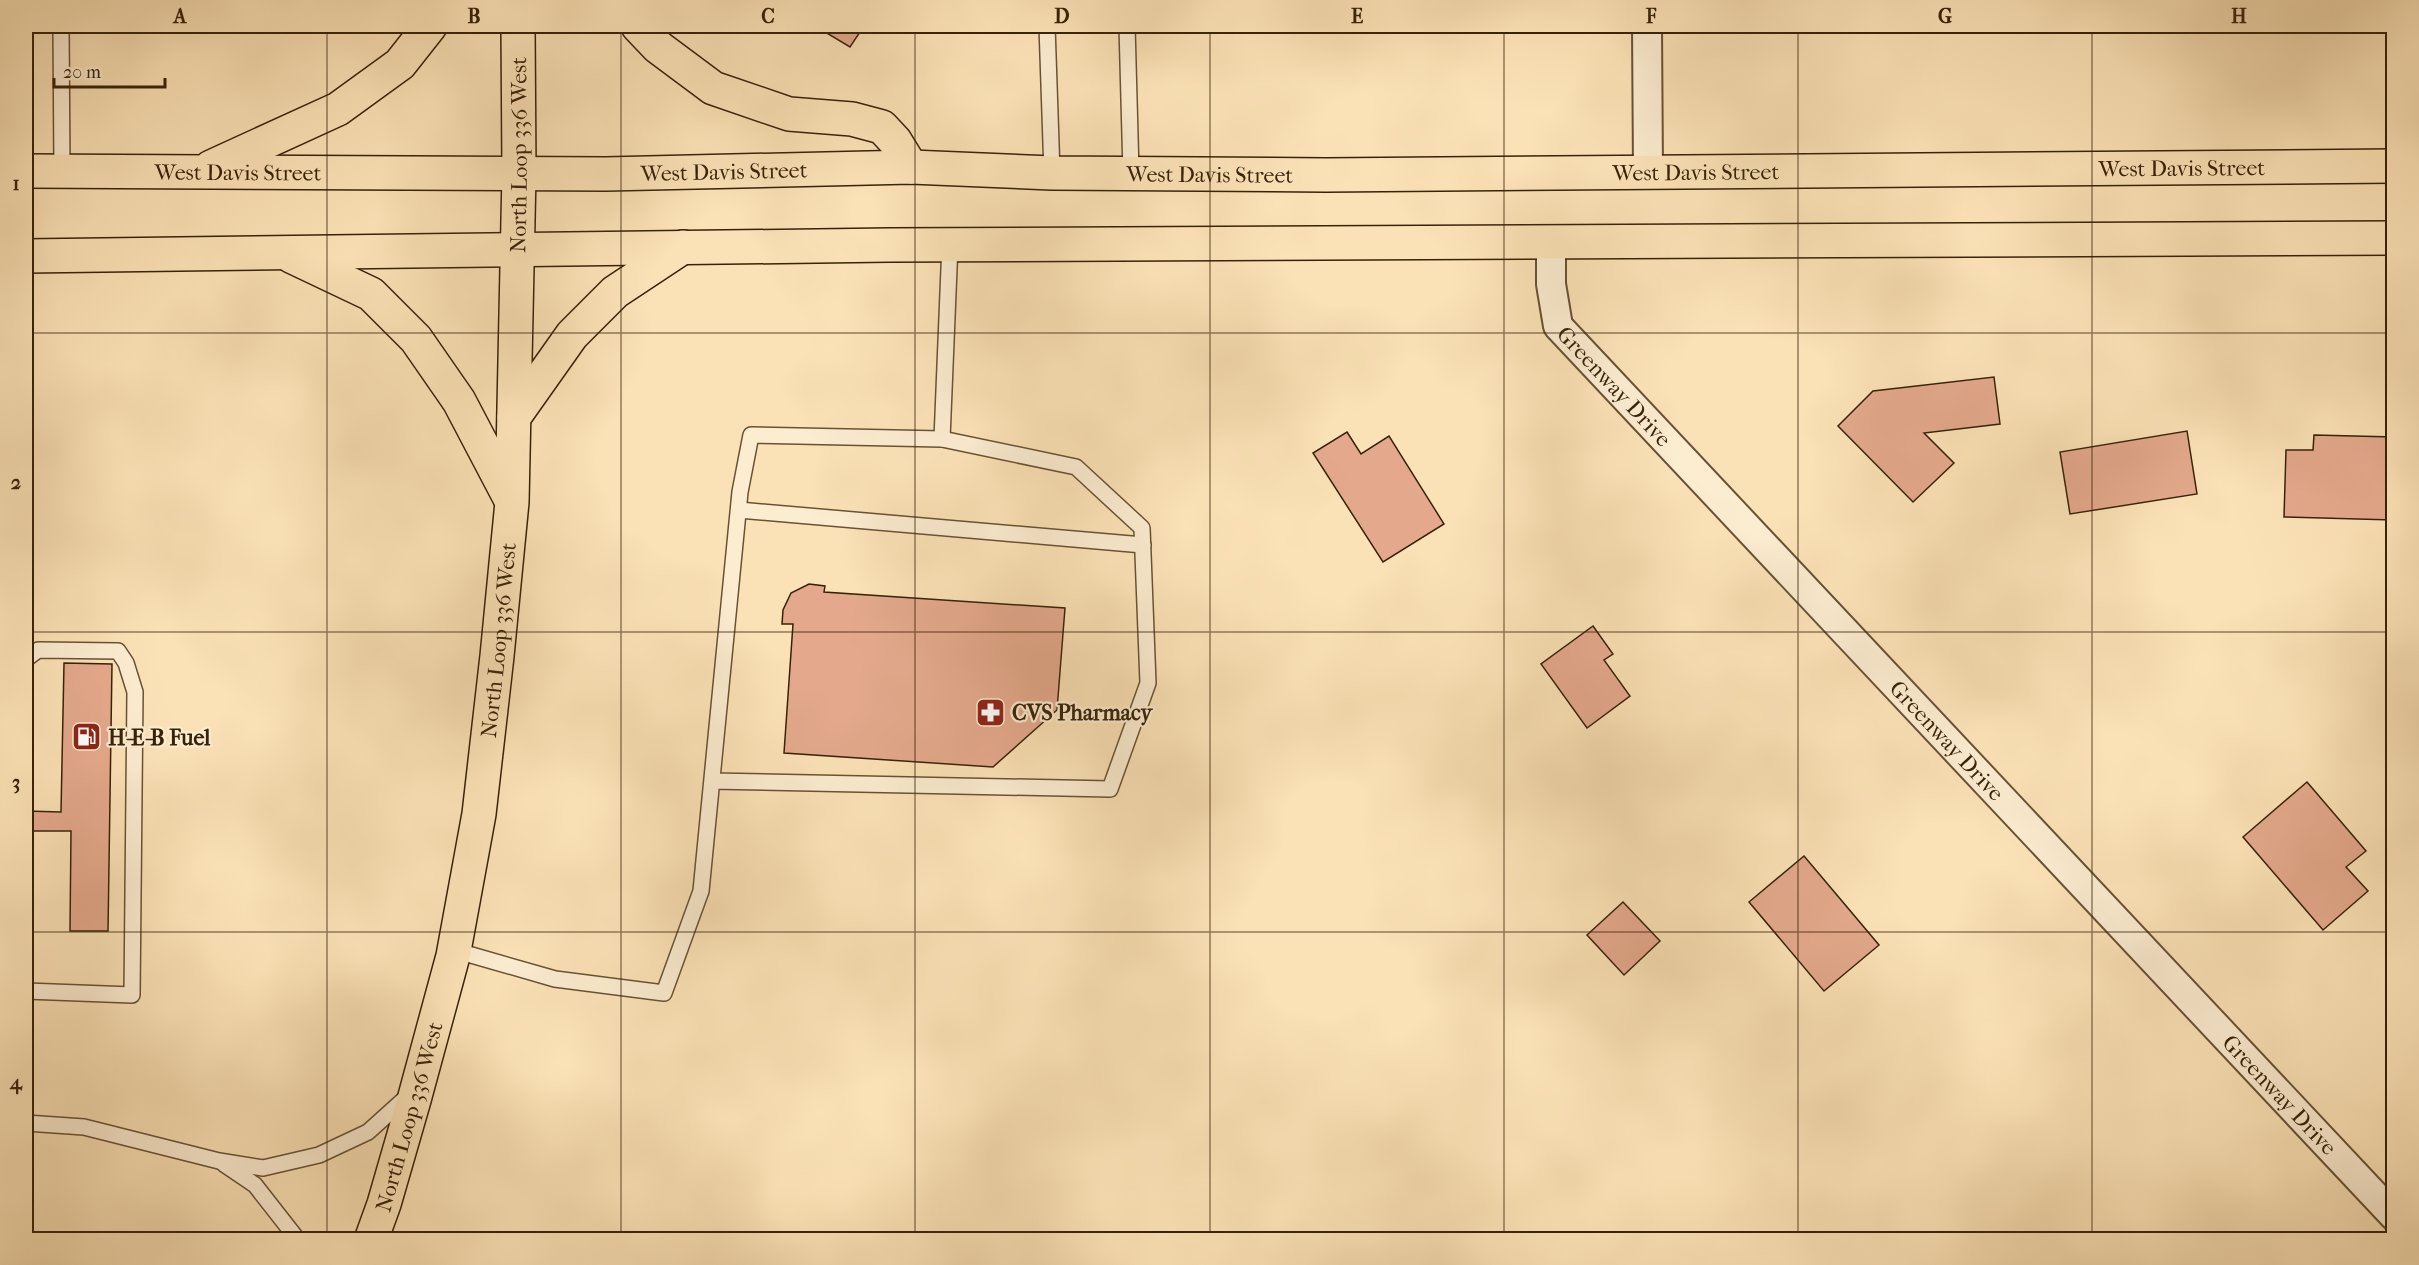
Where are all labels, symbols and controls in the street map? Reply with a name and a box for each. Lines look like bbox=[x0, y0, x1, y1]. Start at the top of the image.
text: A bbox=[172, 5, 188, 28]
text: B bbox=[467, 5, 481, 28]
text: C bbox=[761, 5, 775, 28]
text: D bbox=[1054, 5, 1070, 28]
text: E bbox=[1351, 5, 1363, 28]
text: F bbox=[1645, 5, 1657, 28]
text: G bbox=[1938, 5, 1952, 28]
text: H bbox=[2231, 5, 2247, 28]
scale bar bbox=[54, 51, 165, 89]
street label: North Loop 336 West bbox=[505, 57, 533, 253]
text: 20 m bbox=[63, 62, 101, 83]
street label: West Davis Street bbox=[2097, 155, 2265, 182]
street label: West Davis Street bbox=[639, 157, 808, 187]
street label: West Davis Street bbox=[1611, 159, 1779, 187]
street label: West Davis Street bbox=[154, 160, 322, 187]
street label: West Davis Street bbox=[1125, 162, 1293, 189]
text: 1 bbox=[12, 172, 20, 195]
street label: Greenway Drive bbox=[1551, 321, 1676, 452]
text: 2 bbox=[11, 471, 21, 494]
street label: North Loop 336 West bbox=[476, 541, 522, 739]
street label: Greenway Drive bbox=[1884, 676, 2009, 807]
pharmacy icon: CVS Pharmacy bbox=[975, 696, 1007, 728]
place label: CVS Pharmacy bbox=[1012, 700, 1153, 726]
fuel station icon: H-E-B Fuel bbox=[71, 721, 103, 753]
place label: H-E-B Fuel bbox=[108, 725, 211, 751]
text: 3 bbox=[12, 771, 20, 794]
street label: North Loop 336 West bbox=[370, 1019, 449, 1215]
street label: Greenway Drive bbox=[2217, 1030, 2342, 1161]
text: 4 bbox=[9, 1071, 23, 1095]

